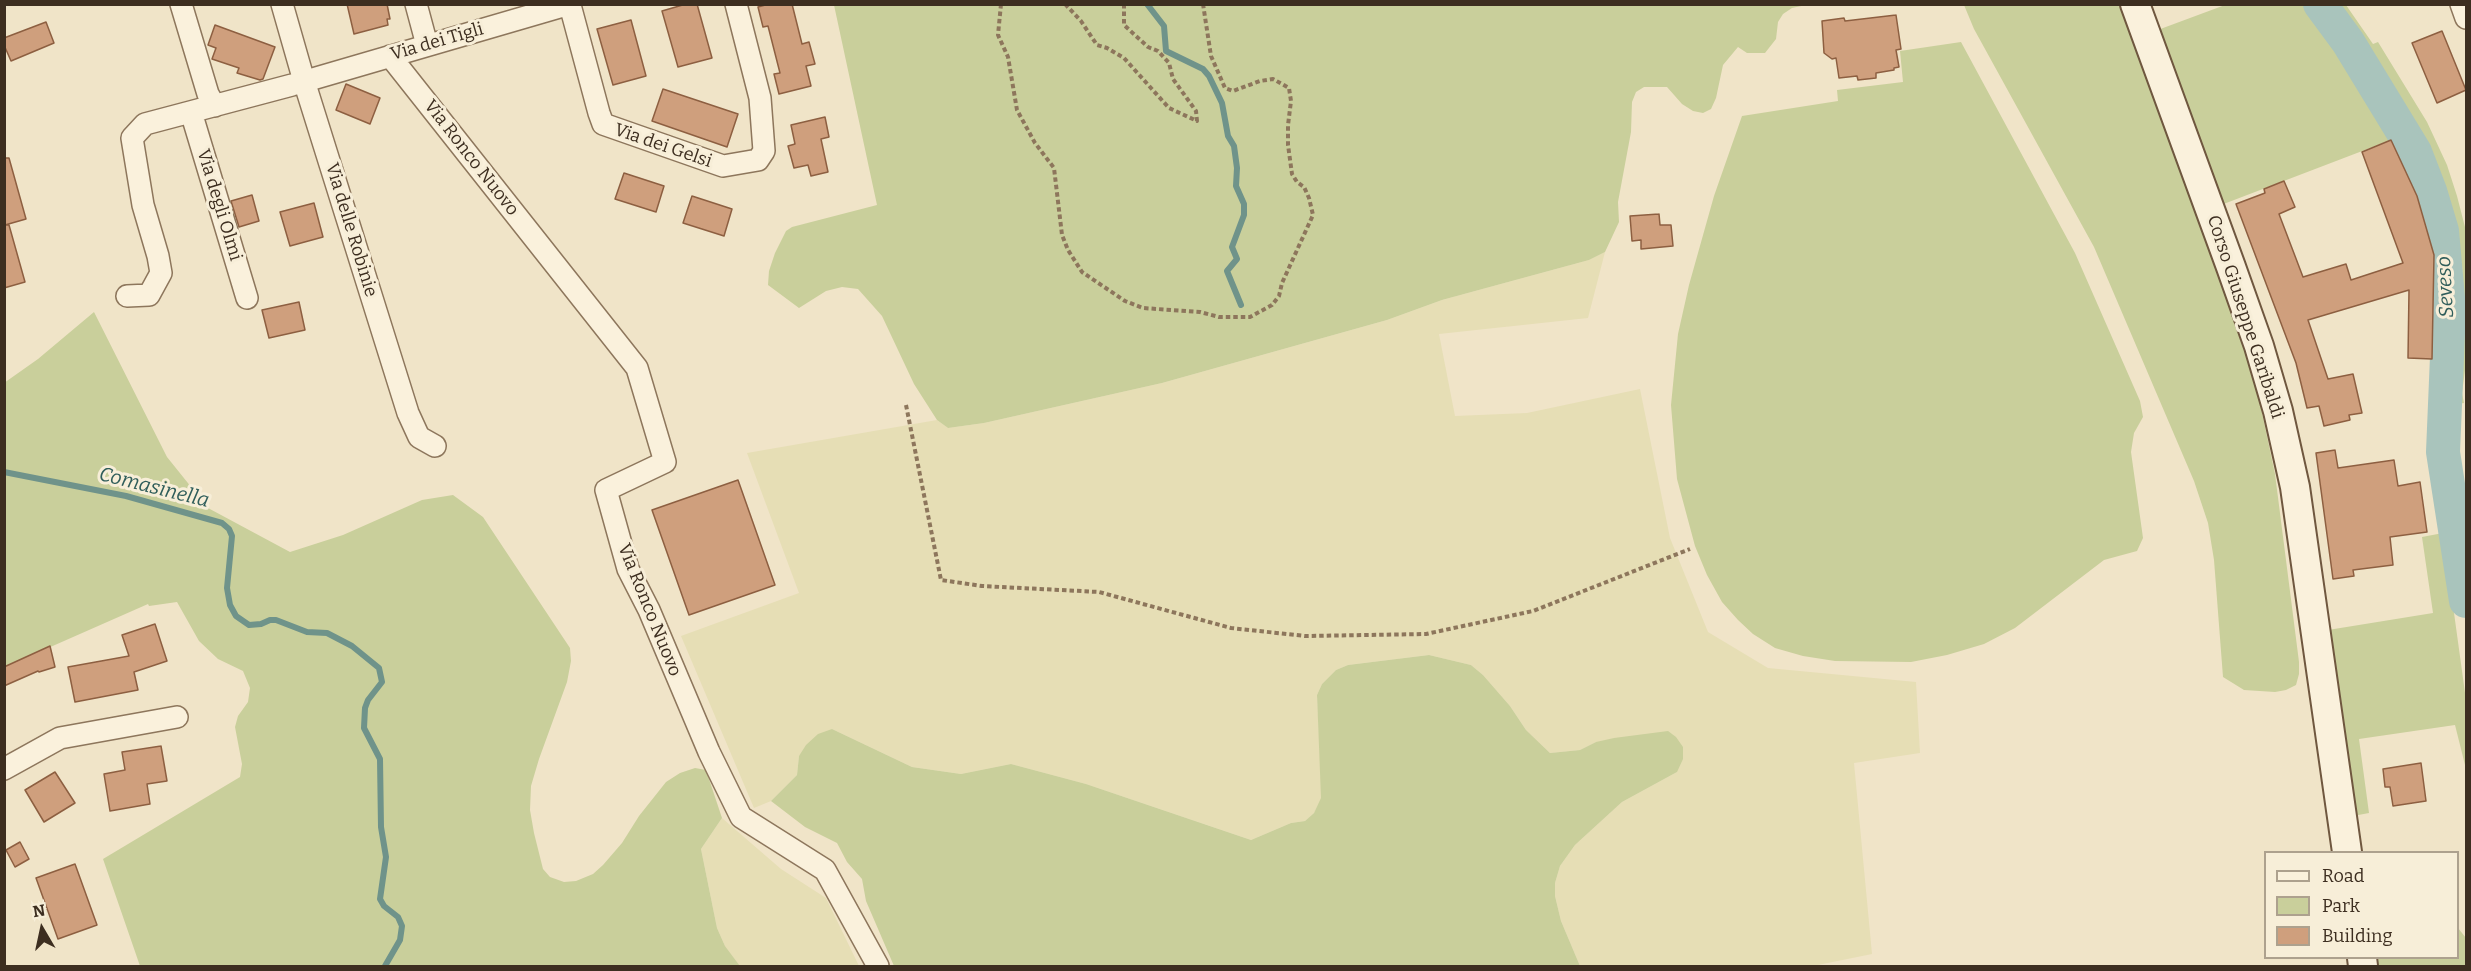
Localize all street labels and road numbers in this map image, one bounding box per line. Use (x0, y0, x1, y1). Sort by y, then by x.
street label: Via dei Tigli (388, 18, 486, 66)
street label: Via Ronco Nuovo (419, 96, 523, 220)
street label: Via dei Gelsi (611, 119, 715, 173)
street label: Via degli Olmi (192, 147, 246, 263)
street label: Via delle Robinie (320, 160, 382, 300)
street label: Corso Giuseppe Garibaldi (2202, 213, 2288, 421)
street label: Via Ronco Nuovo (613, 540, 685, 680)

